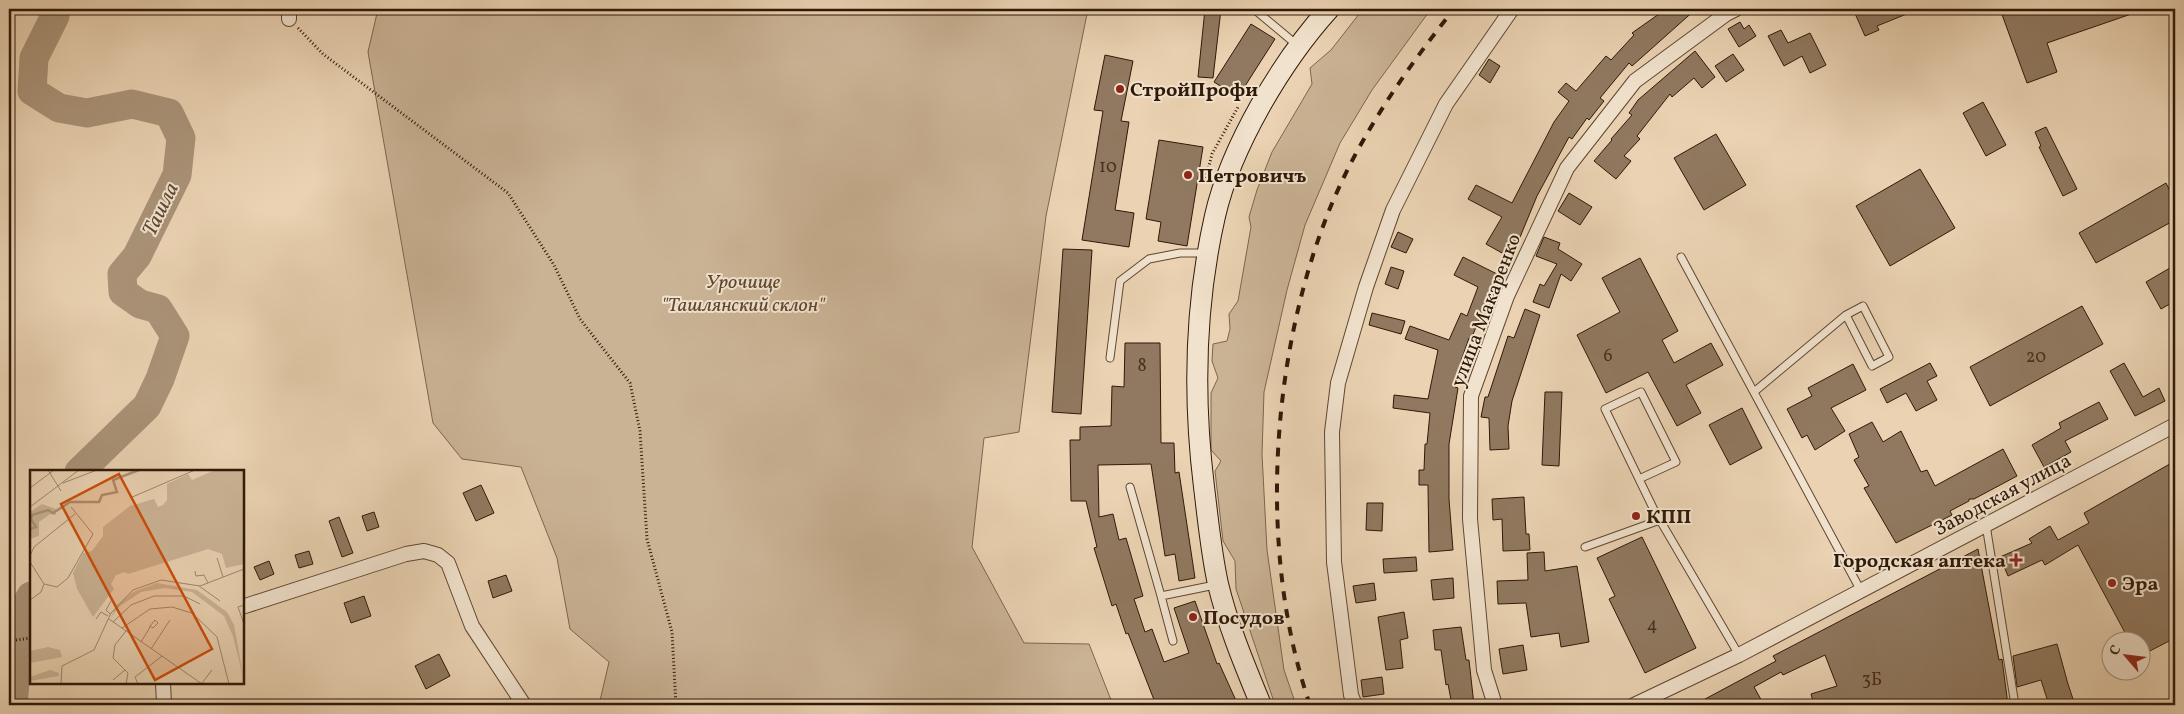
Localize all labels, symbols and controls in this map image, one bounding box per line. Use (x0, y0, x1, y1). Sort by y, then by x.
place label: СтройПрофи (1130, 77, 1258, 105)
marker: СтройПрофи (1114, 83, 1126, 95)
house number: 10 (1099, 155, 1117, 180)
place label: Петровичъ (1198, 163, 1306, 191)
marker: Петровичъ (1182, 169, 1194, 181)
water label: Ташла (136, 178, 187, 241)
street label: улица Макаренко (1445, 230, 1529, 392)
park label: Урочище "Ташлянский склон" (661, 269, 826, 320)
house number: 6 (1603, 344, 1613, 369)
house number: 20 (2026, 345, 2046, 370)
house number: 8 (1137, 354, 1147, 379)
street label: Заводская улица (1929, 448, 2077, 544)
inset map (30, 470, 244, 684)
place label: КПП (1646, 504, 1691, 532)
marker: КПП (1630, 510, 1642, 522)
place label: Городская аптека (1833, 548, 2006, 576)
marker: Городская аптека (2010, 554, 2022, 566)
place label: Эра (2122, 571, 2158, 599)
marker: Эра (2106, 577, 2118, 589)
place label: Посудов (1203, 605, 1285, 633)
marker: Посудов (1187, 611, 1199, 623)
house number: 4 (1647, 613, 1657, 638)
north arrow (2102, 632, 2152, 682)
text: С (2105, 642, 2126, 659)
house number: 3Б (1862, 668, 1882, 693)

